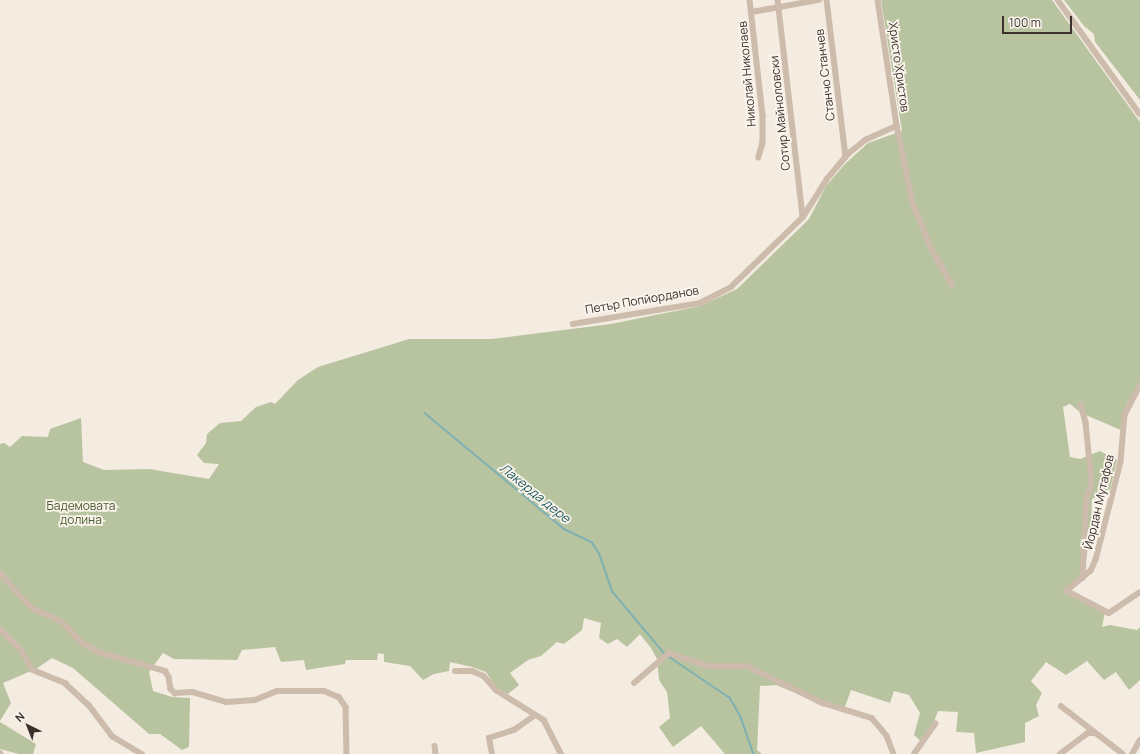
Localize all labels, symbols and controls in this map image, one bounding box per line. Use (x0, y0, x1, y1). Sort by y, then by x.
scale bar (1004, 8, 1074, 34)
text: 100 m (1009, 14, 1041, 31)
street label: Николай Николаев (735, 21, 759, 127)
street label: Христо Христов (886, 21, 912, 113)
street label: Станчо Станчев (812, 28, 838, 122)
street label: Сотир Майноловски (767, 55, 793, 171)
street label: Петър Попйорданов (584, 283, 700, 317)
street label: Йордан Мутафов (1081, 453, 1117, 551)
water label: Лакерда дере (497, 460, 573, 526)
park label: Бадемовата долина (47, 499, 115, 527)
north arrow (8, 706, 48, 746)
text: N (11, 709, 27, 725)

